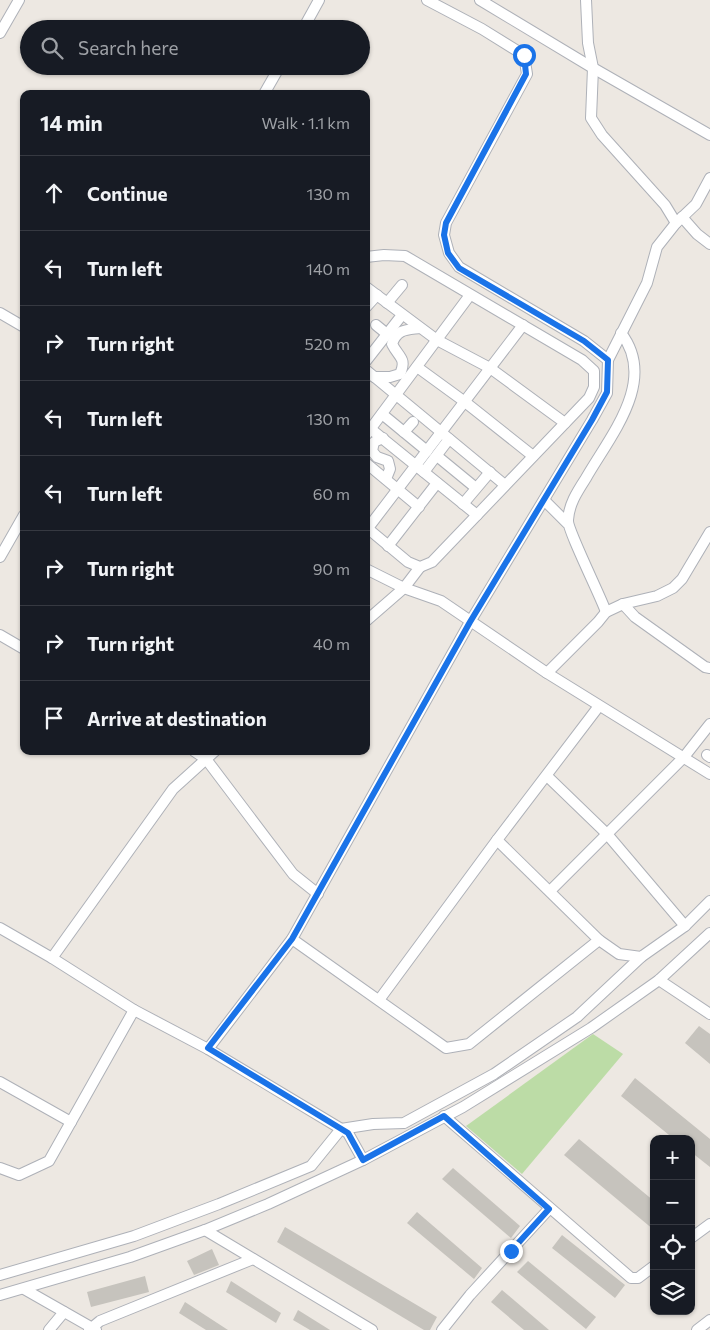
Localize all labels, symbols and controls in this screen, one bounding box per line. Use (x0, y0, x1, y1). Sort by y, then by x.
search box (20, 20, 370, 75)
icon: search (38, 34, 66, 62)
text: Search here (78, 36, 178, 59)
route start (513, 44, 536, 67)
text: 14 min (40, 110, 103, 135)
text: Walk · 1.1 km (262, 113, 350, 132)
icon: ahead (40, 179, 68, 207)
text: Continue (87, 182, 167, 205)
text: 130 m (307, 184, 350, 203)
icon: left (40, 254, 68, 282)
text: Turn left (87, 257, 162, 280)
text: 140 m (306, 259, 350, 278)
icon: right (40, 329, 68, 357)
text: Turn right (87, 332, 174, 355)
text: 520 m (305, 334, 350, 353)
icon: left (40, 404, 68, 432)
text: Turn left (87, 407, 162, 430)
text: 130 m (307, 409, 350, 428)
icon: left (40, 479, 68, 507)
text: Turn left (87, 482, 162, 505)
text: 60 m (313, 484, 350, 503)
icon: right (40, 554, 68, 582)
text: Turn right (87, 557, 174, 580)
text: 90 m (313, 559, 350, 578)
icon: right (40, 629, 68, 657)
text: Turn right (87, 632, 174, 655)
text: 40 m (313, 634, 350, 653)
icon: arrive (40, 704, 68, 732)
text: Arrive at destination (87, 707, 267, 730)
map controls (650, 1135, 695, 1315)
button: + (650, 1135, 695, 1180)
button: − (650, 1180, 695, 1225)
button: locate (650, 1225, 695, 1270)
route end (500, 1240, 523, 1263)
button: layers (650, 1270, 695, 1315)

